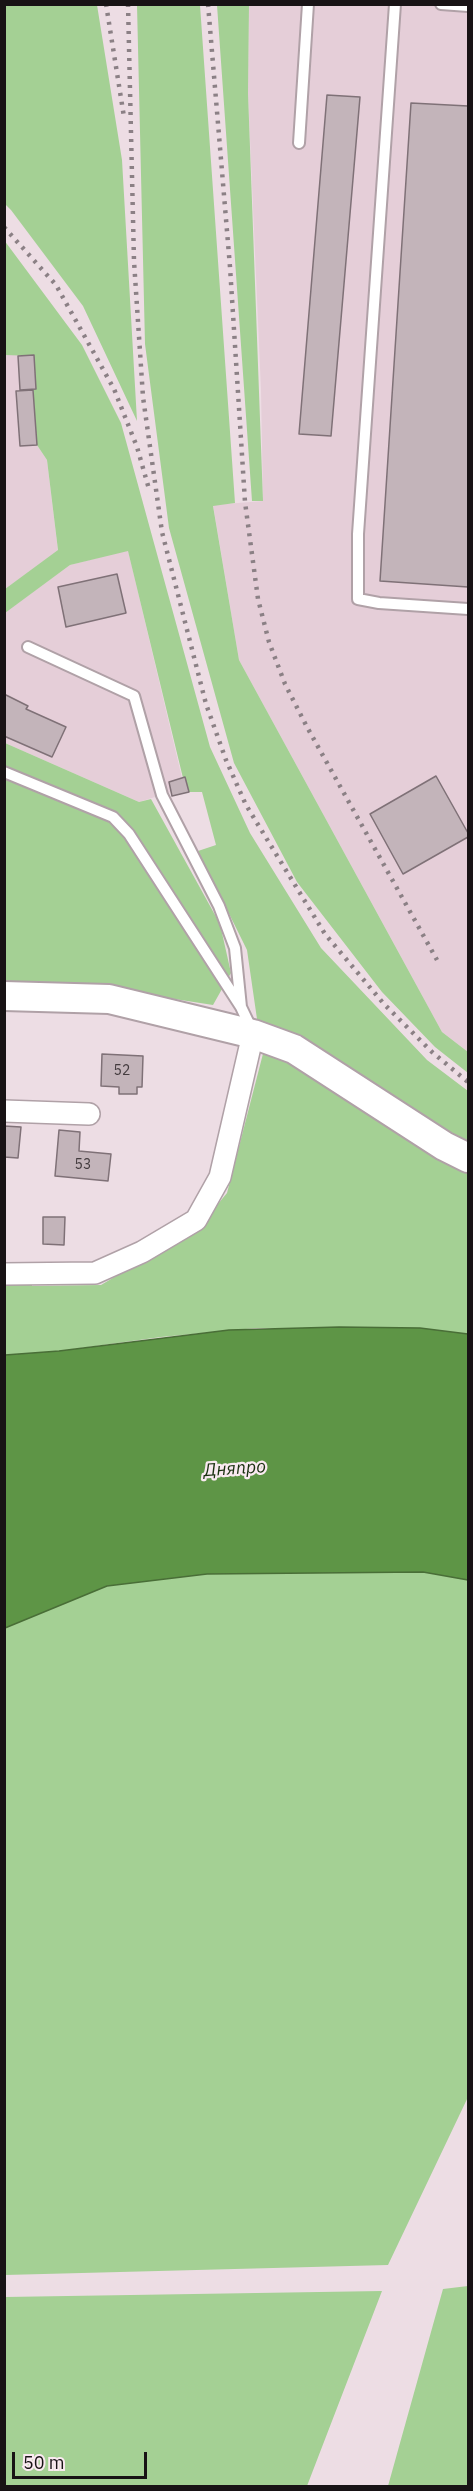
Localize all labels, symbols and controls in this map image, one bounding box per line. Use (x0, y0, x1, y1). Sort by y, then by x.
house number: 52 (114, 1063, 130, 1079)
house number: 53 (75, 1157, 91, 1173)
water label: Дняпро (203, 1456, 267, 1482)
scale bar (15, 2440, 150, 2478)
text: 50 m (23, 2451, 65, 2474)

